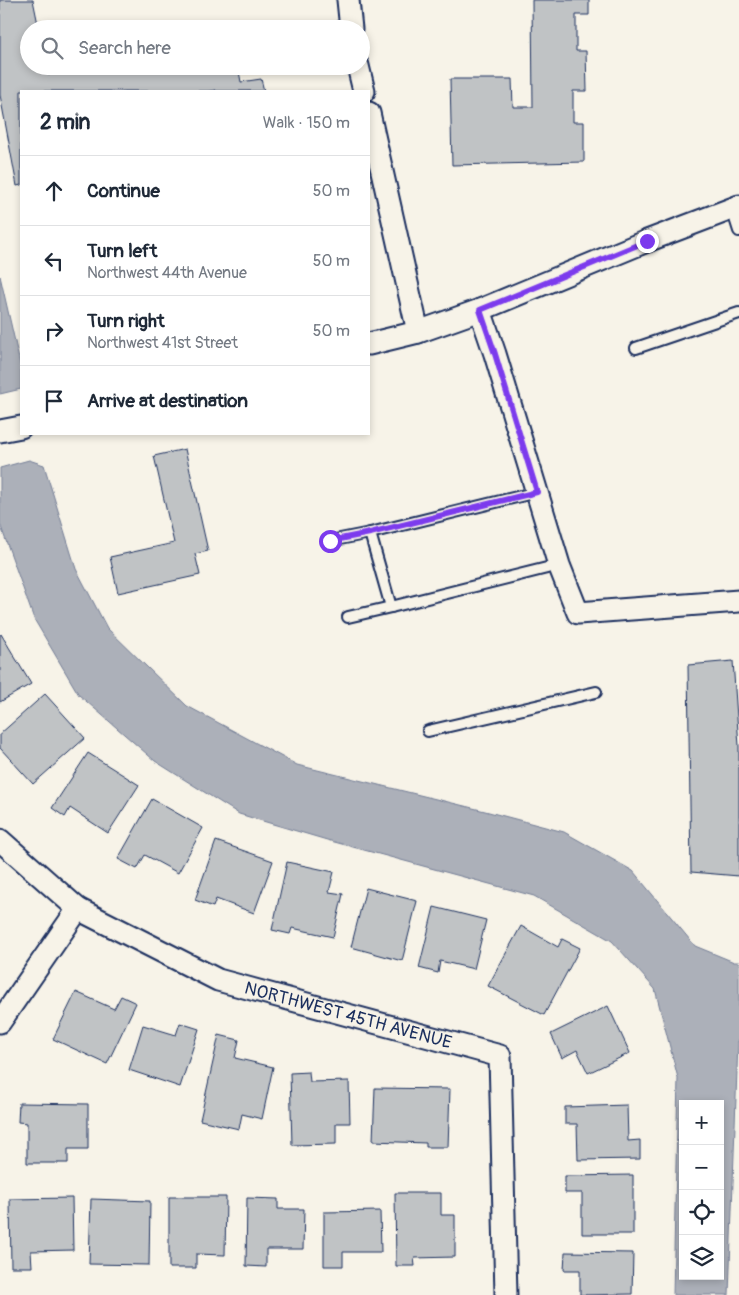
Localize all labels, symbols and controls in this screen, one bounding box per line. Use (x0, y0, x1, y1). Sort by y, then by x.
search box (20, 20, 370, 75)
icon: search (38, 34, 66, 62)
text: Search here (78, 36, 171, 60)
text: 2 min (40, 109, 90, 136)
text: Walk · 150 m (263, 113, 350, 133)
icon: ahead (40, 177, 68, 205)
text: Continue (87, 179, 160, 203)
text: 50 m (313, 181, 350, 201)
route end (636, 230, 659, 253)
text: Turn left (87, 239, 157, 263)
icon: left (40, 247, 68, 275)
text: 50 m (313, 251, 350, 271)
text: Northwest 44th Avenue (87, 263, 247, 283)
text: Turn right (87, 309, 165, 333)
icon: right (40, 317, 68, 345)
text: 50 m (313, 321, 350, 341)
text: Northwest 41st Street (87, 333, 238, 353)
icon: arrive (40, 387, 68, 415)
text: Arrive at destination (87, 389, 248, 413)
route start (319, 530, 342, 553)
street label: NORTHWEST 45TH AVENUE (242, 977, 454, 1054)
map controls (679, 1100, 724, 1280)
button: + (679, 1100, 724, 1145)
button: − (679, 1145, 724, 1190)
button: locate (679, 1190, 724, 1235)
button: layers (679, 1235, 724, 1280)

